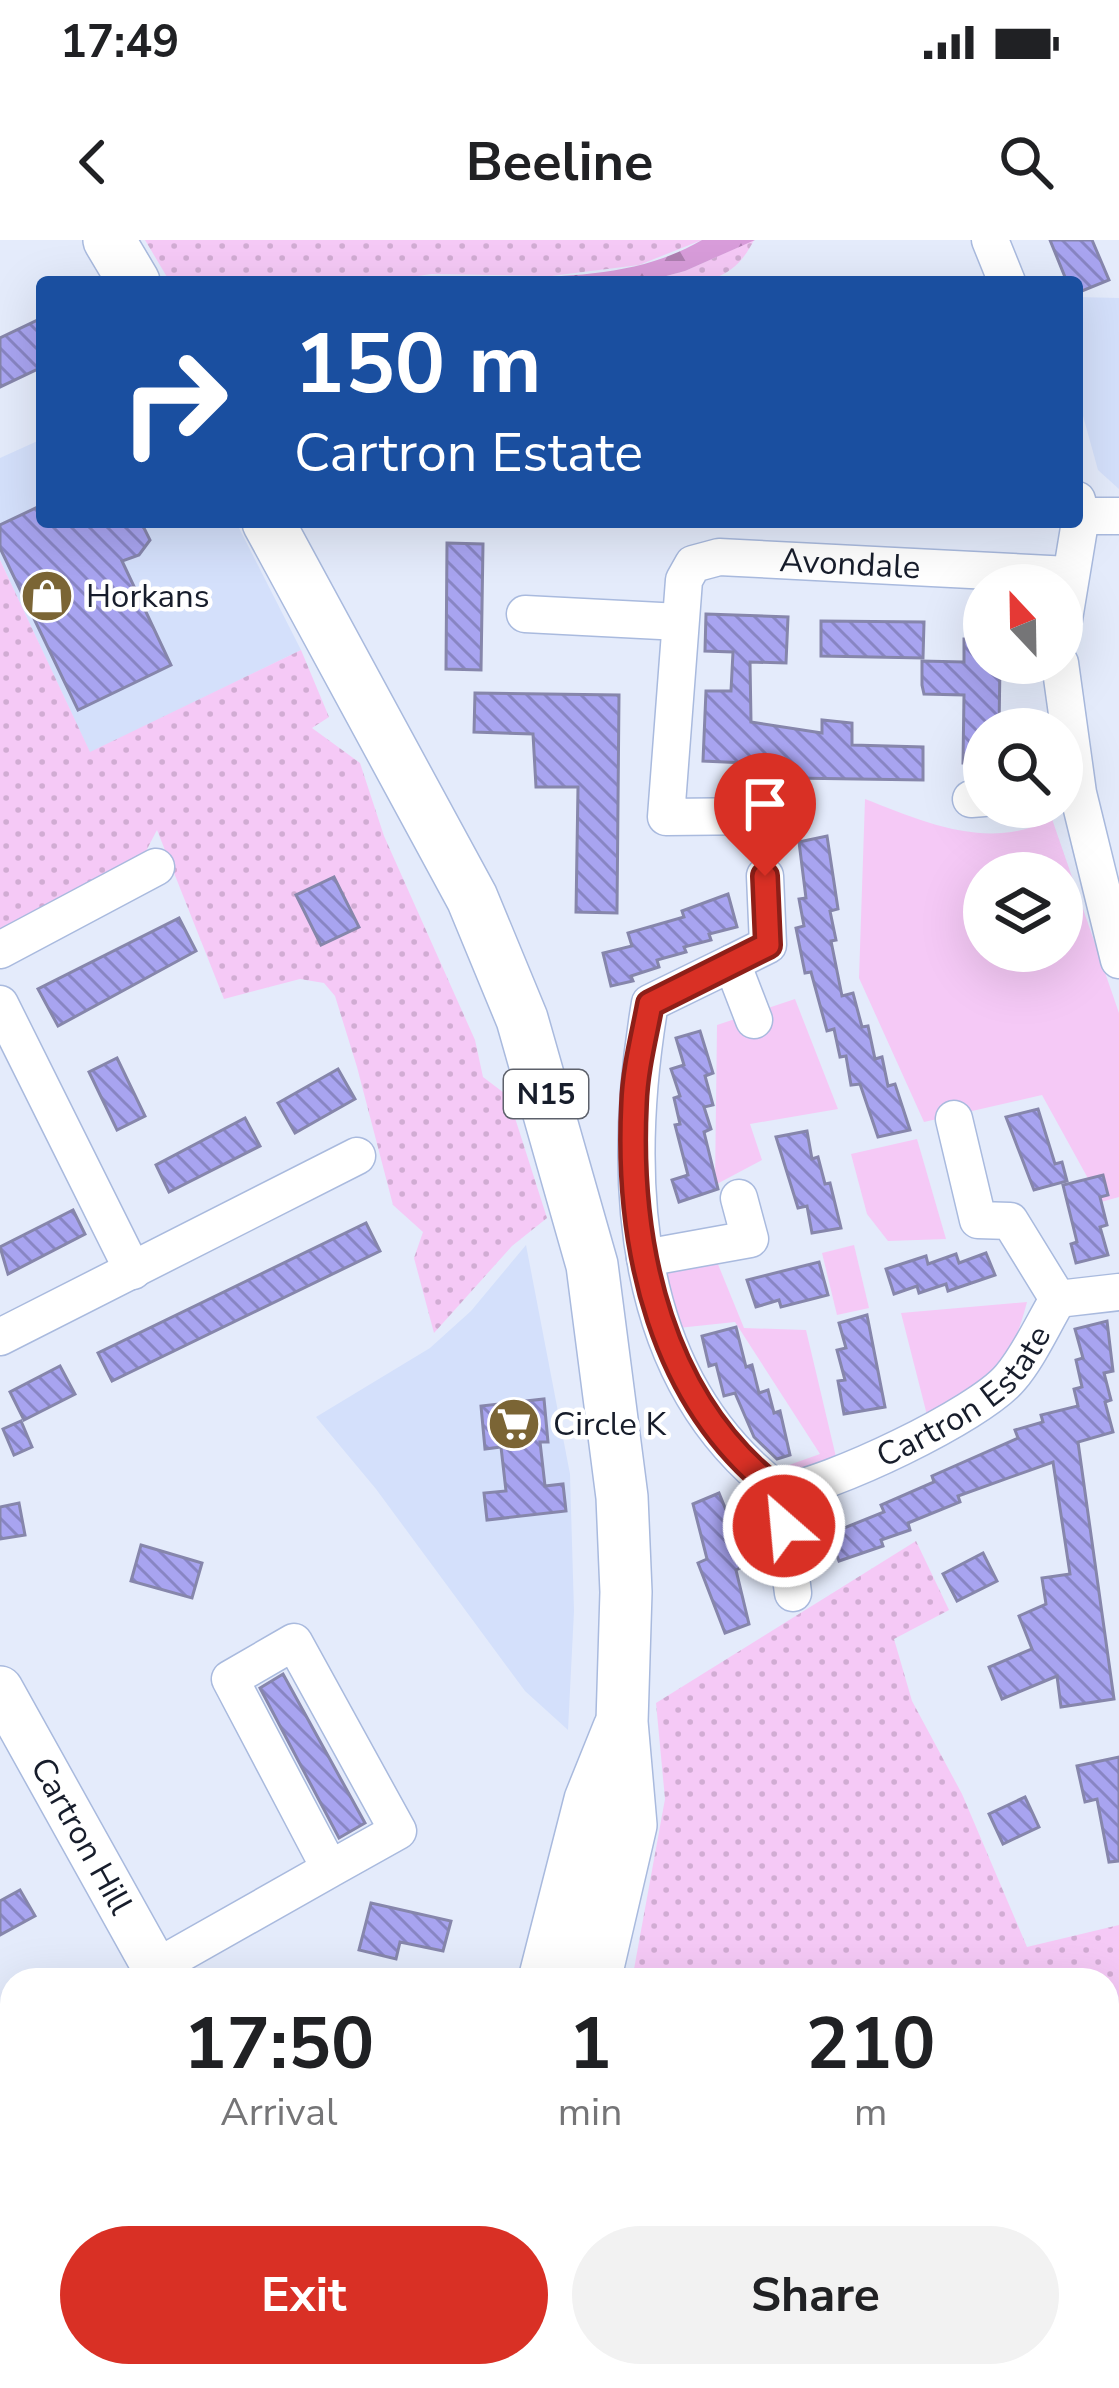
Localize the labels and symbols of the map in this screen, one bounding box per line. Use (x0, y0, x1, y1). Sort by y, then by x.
street label: Avondale (778, 538, 921, 590)
north arrow (963, 564, 1083, 684)
shop icon: Horkans (19, 568, 75, 624)
place label: Horkans (86, 574, 210, 619)
pin (714, 753, 816, 876)
road number: N15 (504, 1070, 588, 1118)
street label: Cartron Estate (869, 1317, 1061, 1478)
supermarket icon: Circle K (486, 1396, 542, 1452)
place label: Circle K (553, 1402, 667, 1447)
position arrow (721, 1463, 847, 1589)
street label: Cartron Hill (20, 1749, 144, 1922)

